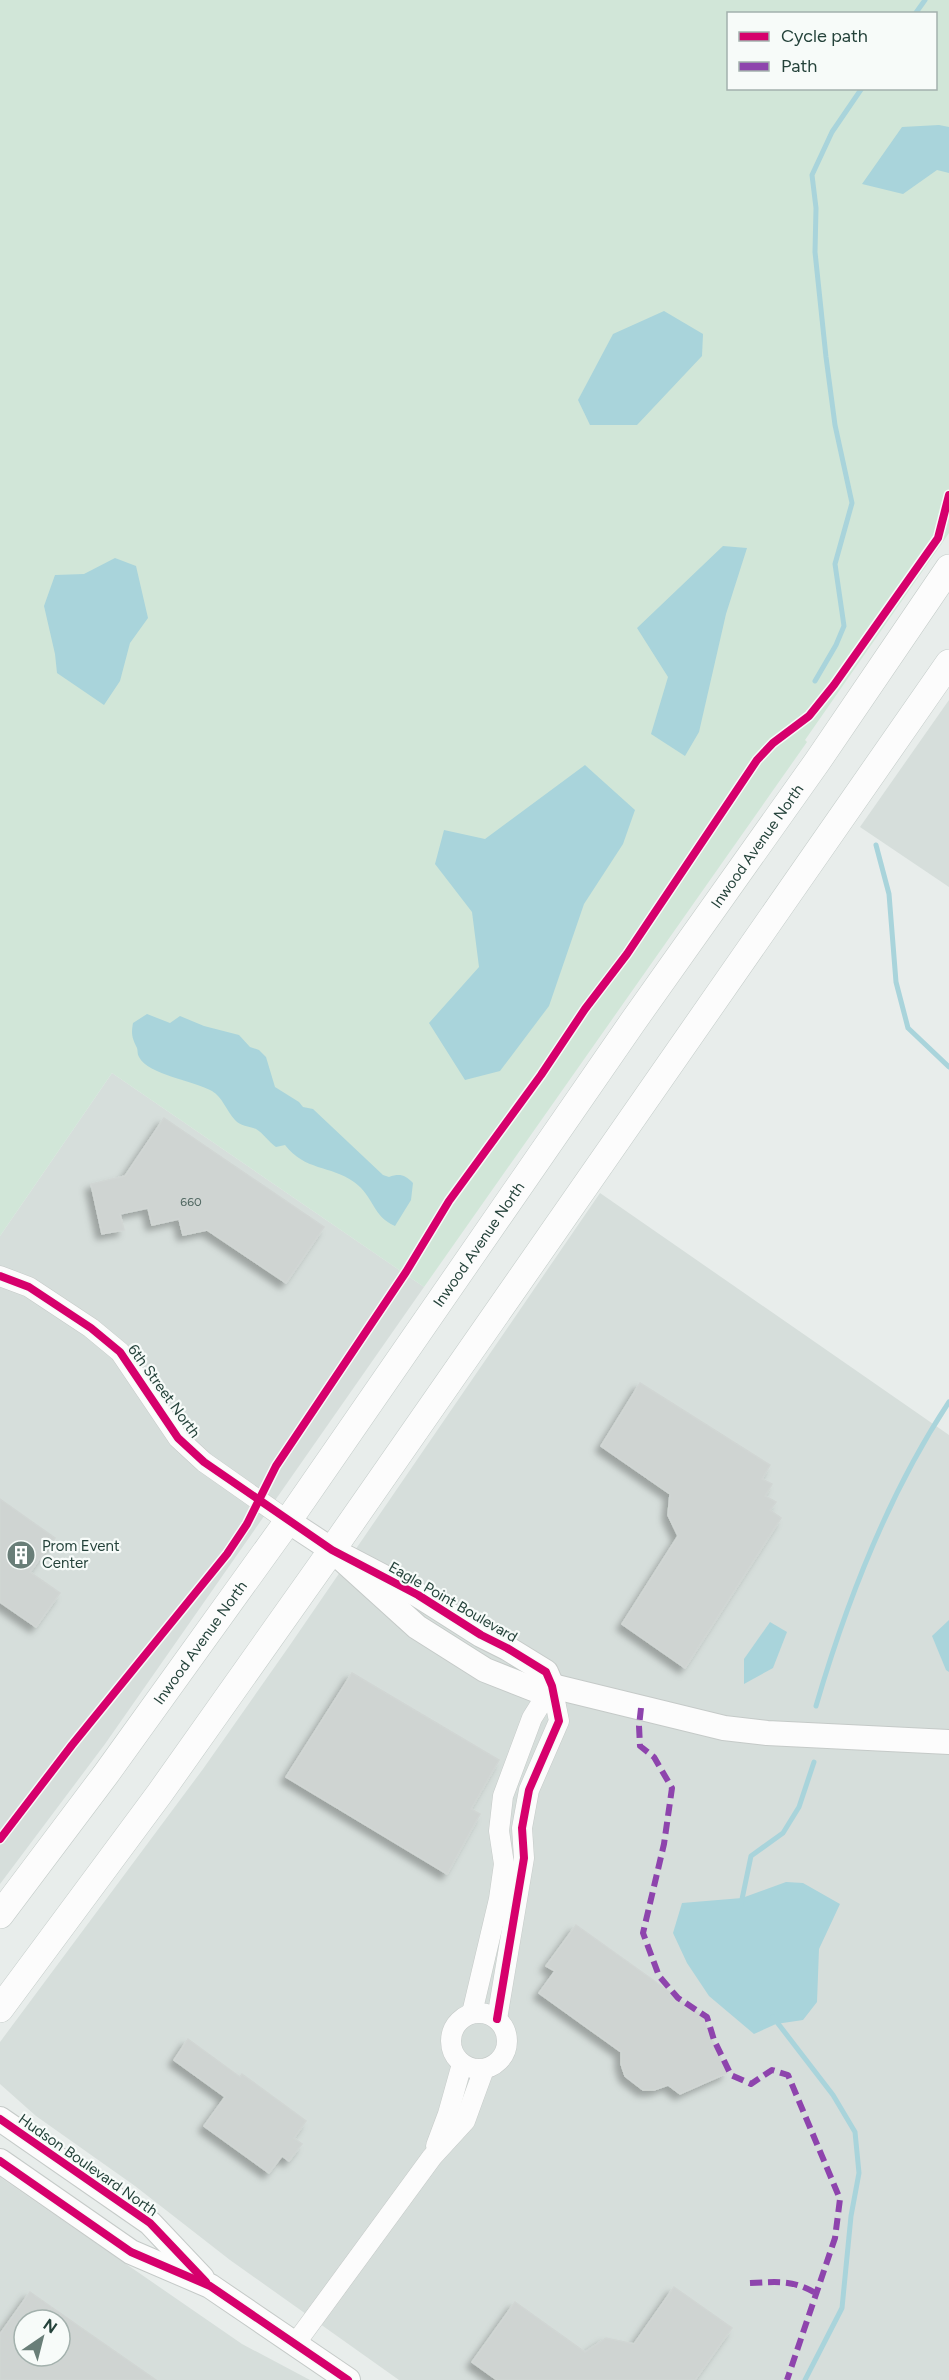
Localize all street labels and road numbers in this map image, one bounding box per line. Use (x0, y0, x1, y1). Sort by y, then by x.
street label: Inwood Avenue North (707, 781, 807, 912)
street label: Inwood Avenue North (430, 1179, 528, 1311)
street label: 6th Street North (124, 1341, 204, 1441)
street label: Eagle Point Boulevard (385, 1558, 521, 1646)
street label: Inwood Avenue North (150, 1578, 251, 1708)
street label: Hudson Boulevard North (15, 2110, 161, 2220)

